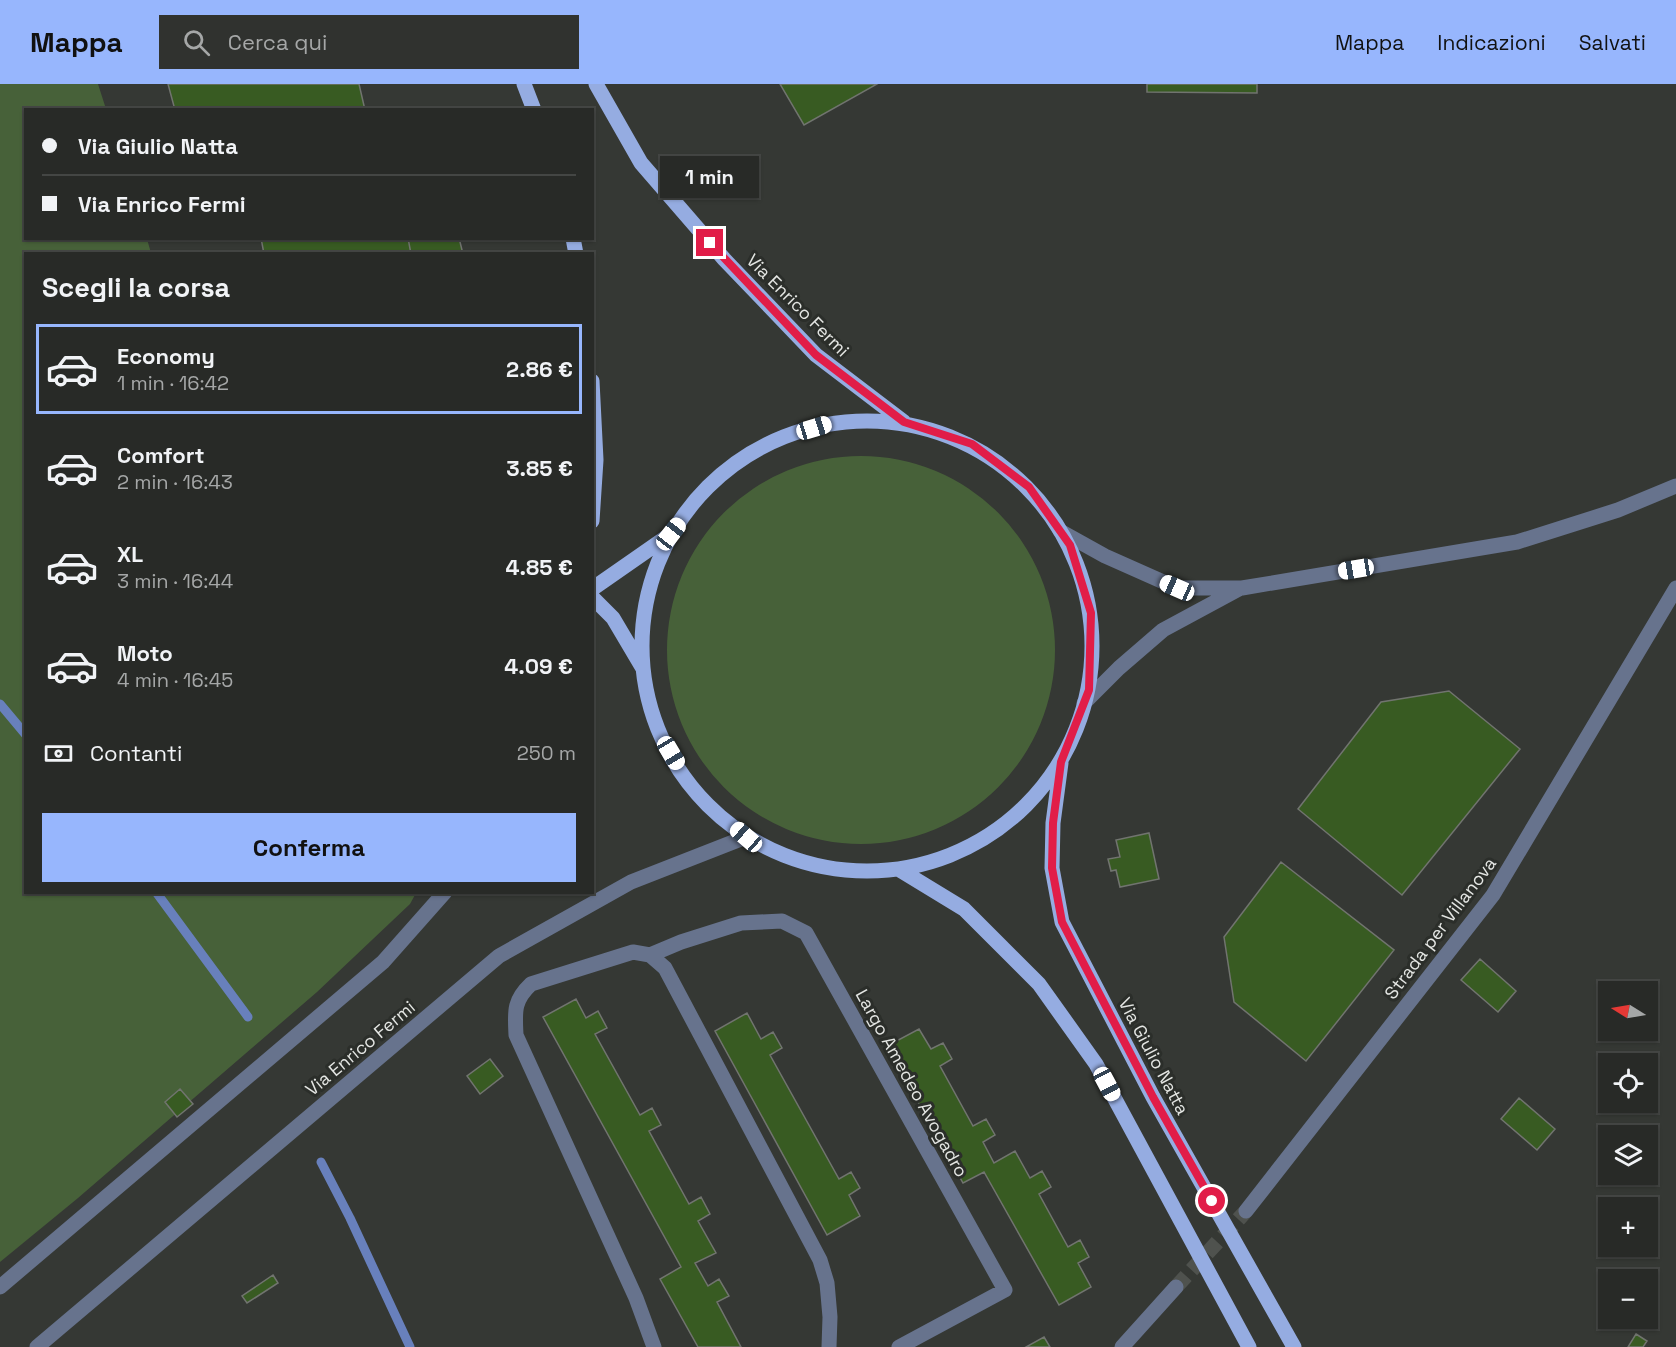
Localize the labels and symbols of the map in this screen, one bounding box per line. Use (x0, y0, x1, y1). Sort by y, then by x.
callout: 1 min (660, 156, 760, 198)
route end (696, 229, 723, 256)
street label: Via Enrico Fermi (742, 249, 854, 361)
car (794, 414, 834, 442)
car (653, 514, 689, 554)
car (1337, 557, 1375, 581)
car (1157, 572, 1197, 604)
car (654, 733, 688, 773)
car (727, 818, 765, 856)
street label: Strada per Villanova (1379, 852, 1501, 1004)
north arrow (1598, 981, 1658, 1041)
street label: Largo Amedeo Avogadro (851, 985, 973, 1181)
street label: Via Giulio Natta (1114, 994, 1194, 1118)
street label: Via Enrico Fermi (300, 995, 420, 1101)
car (1091, 1064, 1123, 1104)
route start (1198, 1187, 1225, 1214)

